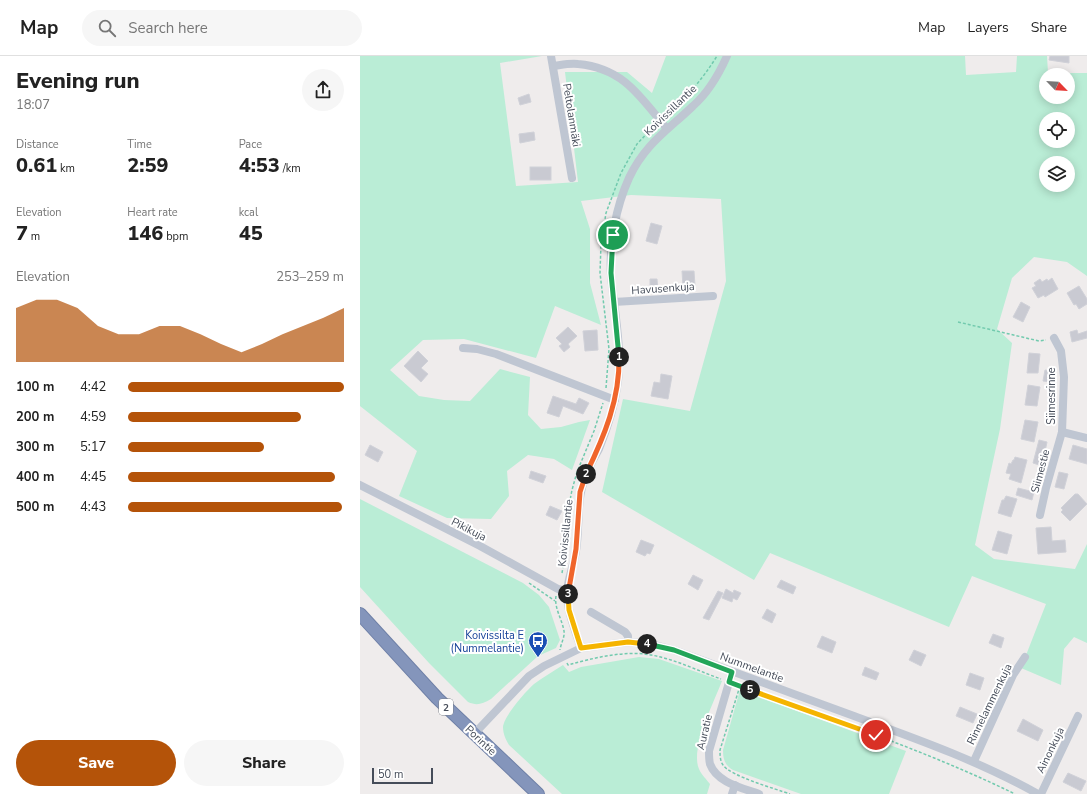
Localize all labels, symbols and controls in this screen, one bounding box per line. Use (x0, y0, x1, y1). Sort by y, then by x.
search box (82, 10, 362, 46)
text: Map (20, 15, 58, 41)
icon: search (96, 17, 118, 39)
text: Search here (128, 18, 208, 38)
text: Map (918, 18, 945, 37)
text: Layers (967, 18, 1009, 37)
text: Share (1031, 18, 1067, 37)
text: Evening run (16, 66, 140, 96)
north arrow (1039, 68, 1075, 104)
map controls (1039, 68, 1075, 192)
button: share (302, 69, 344, 111)
street label: Koivissillantie (641, 81, 700, 139)
street label: Peltolanmäki (559, 82, 584, 148)
text: 18:07 (16, 96, 50, 114)
button: locate (1039, 112, 1075, 148)
text: Distance (16, 137, 59, 152)
text: Time (127, 137, 152, 152)
text: Pace (239, 137, 262, 152)
text: 0.61 (16, 152, 57, 179)
text: 2:59 (127, 152, 169, 179)
text: 4:53 (239, 152, 280, 179)
button: layers (1039, 156, 1075, 192)
text: km (57, 161, 75, 176)
text: /km (280, 161, 301, 176)
text: Elevation (16, 205, 62, 220)
text: Heart rate (127, 205, 178, 220)
text: kcal (239, 205, 258, 220)
pin (596, 218, 630, 252)
text: 7 (16, 220, 28, 247)
text: 146 (127, 220, 163, 247)
text: 45 (239, 220, 263, 247)
icon: arrive (602, 224, 624, 246)
text: m (28, 229, 40, 244)
text: bpm (163, 229, 188, 244)
text: Elevation (16, 268, 70, 286)
text: 253–259 m (276, 268, 344, 286)
street label: Havusenkuja (631, 279, 695, 298)
pin: 1 (609, 347, 629, 367)
text: 1 (616, 349, 622, 364)
street label: Siimesrinne (1044, 367, 1059, 425)
text: 100 m (16, 378, 54, 396)
text: 4:42 (80, 378, 106, 396)
text: 200 m (16, 408, 54, 426)
text: 4:59 (80, 408, 106, 426)
text: 300 m (16, 438, 54, 456)
text: 5:17 (80, 438, 106, 456)
street label: Siimestie (1027, 447, 1054, 495)
pin: 2 (576, 464, 596, 484)
text: 2 (583, 466, 589, 481)
text: 400 m (16, 468, 54, 486)
text: 4:45 (80, 468, 106, 486)
text: 500 m (16, 498, 54, 516)
text: 4:43 (80, 498, 106, 516)
street label: Koivissillantie (555, 499, 577, 567)
street label: Pikikuja (449, 514, 489, 545)
pin: 3 (558, 584, 578, 604)
text: 3 (565, 586, 571, 601)
place label: Koivissilta E (Nummelantie) (451, 628, 524, 656)
bus stop icon: Koivissilta E (Nummelantie) (527, 630, 549, 658)
pin: 4 (637, 634, 657, 654)
text: 4 (644, 636, 650, 651)
street label: Nummelantie (718, 649, 786, 686)
street label: Rinnelammenkuja (963, 661, 1016, 747)
pin: 5 (740, 680, 760, 700)
text: 5 (747, 682, 753, 697)
road number: 2 (439, 699, 453, 715)
street label: Auratie (693, 713, 716, 751)
pin (859, 718, 893, 752)
street label: Porintie (462, 722, 500, 759)
icon: check (865, 724, 887, 746)
street label: Ainonkuja (1033, 725, 1068, 776)
button: Save (16, 740, 176, 786)
button: Share (184, 740, 344, 786)
scale bar (372, 766, 433, 785)
text: 50 m (378, 767, 403, 782)

